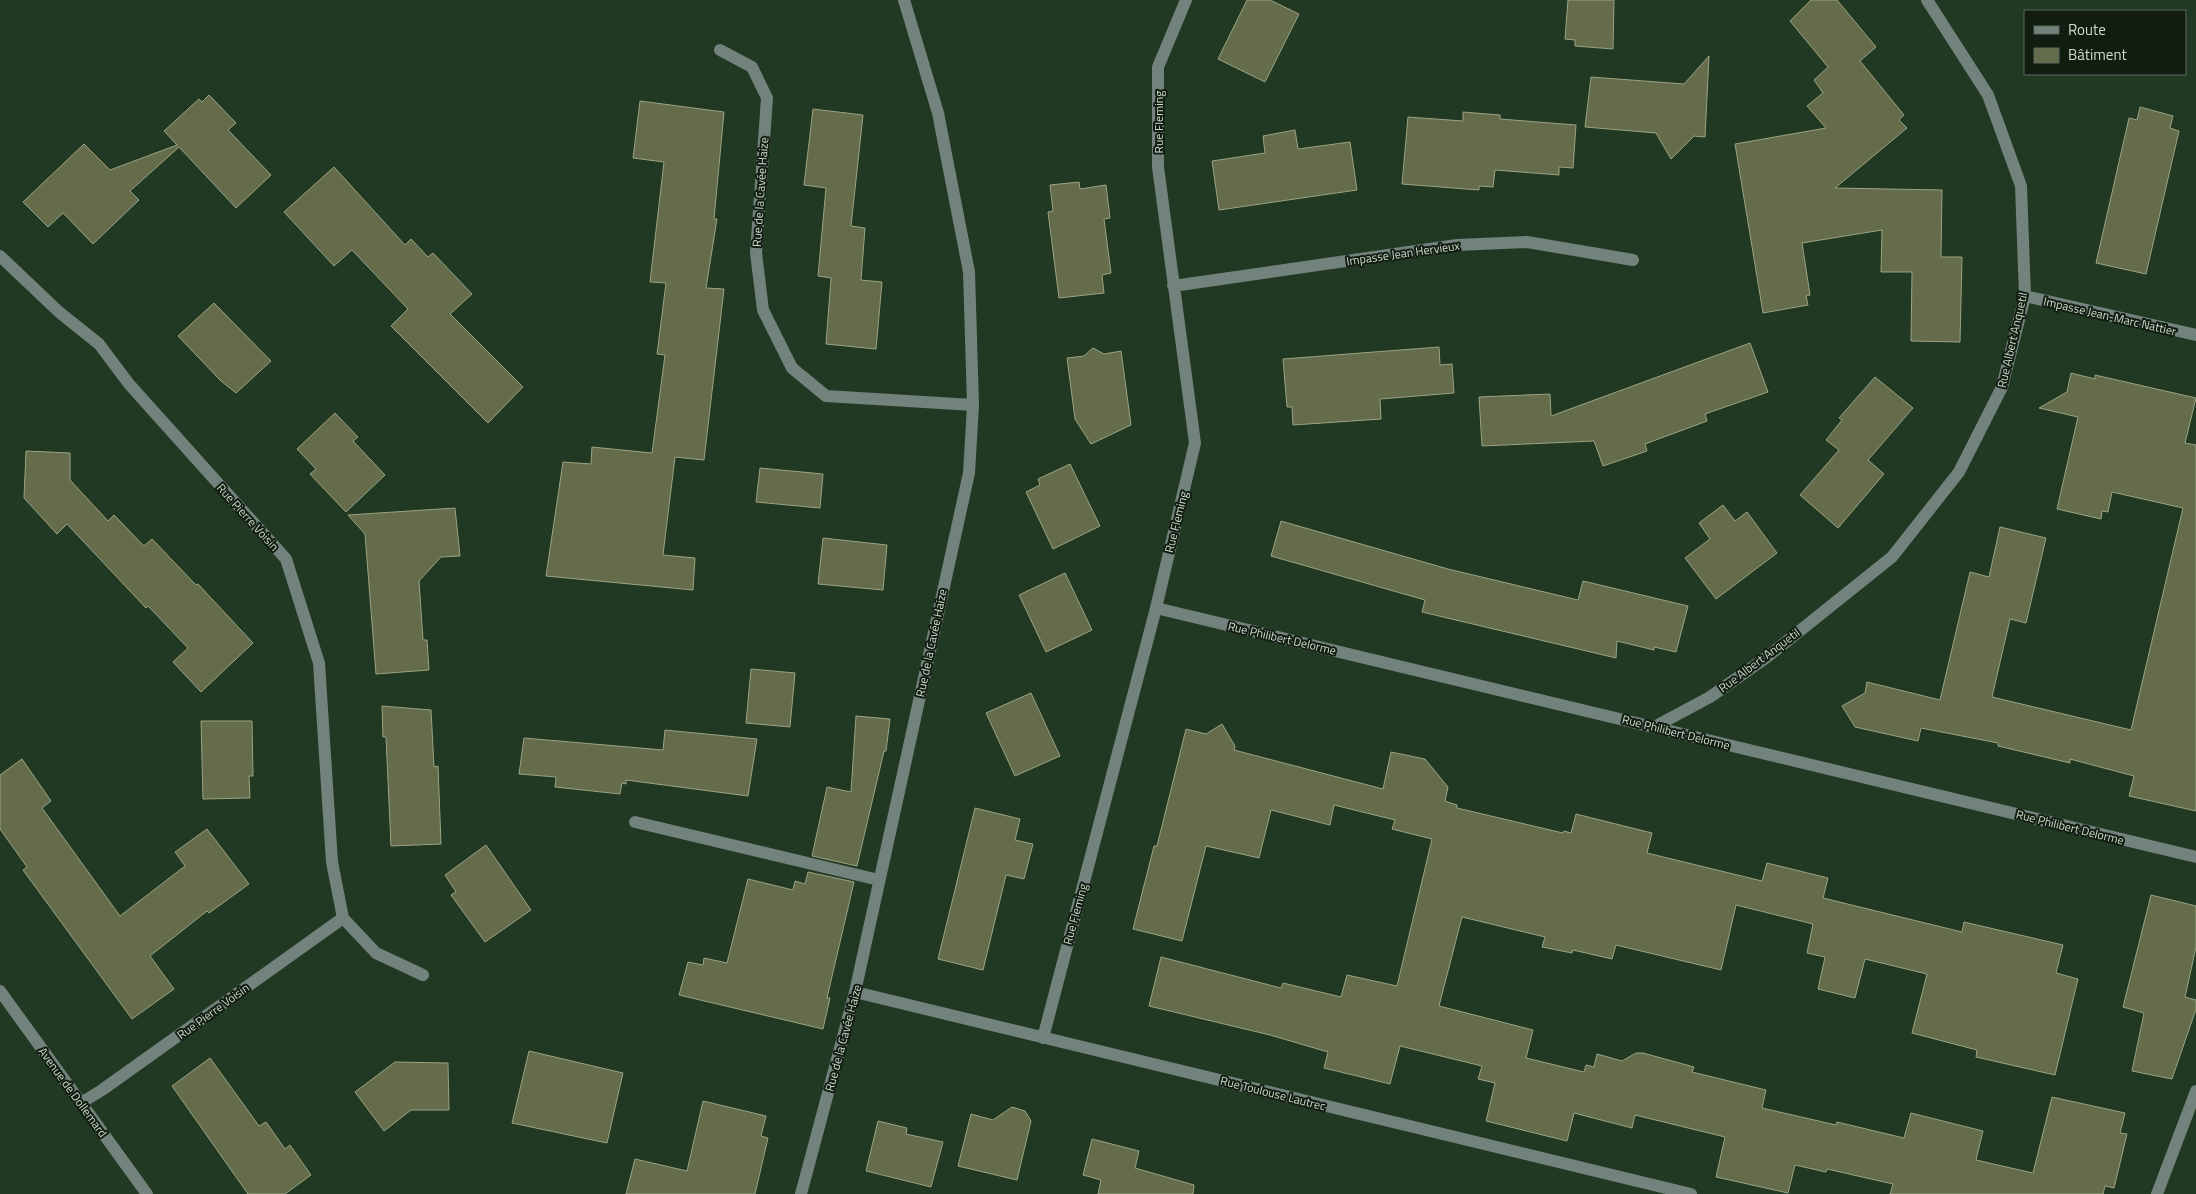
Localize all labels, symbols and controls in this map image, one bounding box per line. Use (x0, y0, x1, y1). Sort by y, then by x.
legend (2024, 10, 2186, 75)
text: Route (2068, 18, 2106, 41)
text: Bâtiment (2068, 43, 2127, 66)
street label: Rue Fleming (1149, 91, 1168, 153)
street label: Rue de la Cavée Haize (747, 136, 773, 248)
street label: Impasse Jean Hervieux (1345, 236, 1461, 270)
street label: Rue Albert Anquetil (1992, 290, 2032, 390)
street label: Impasse Jean-Marc Nattier (2042, 291, 2178, 341)
street label: Rue Pierre Voisin (212, 479, 284, 555)
street label: Rue Fleming (1159, 489, 1193, 555)
street label: Rue de la Cavée Haize (910, 587, 952, 699)
street label: Rue Philibert Delorme (1226, 616, 1338, 660)
street label: Rue Albert Anquetil (1714, 623, 1804, 697)
street label: Rue Philibert Delorme (1620, 709, 1732, 755)
street label: Rue Philibert Delorme (2014, 804, 2126, 850)
street label: Rue Fleming (1058, 881, 1092, 947)
street label: Rue Pierre Voisin (173, 978, 253, 1044)
street label: Rue de la Cavée Haize (820, 982, 866, 1094)
street label: Avenue de Dollemard (34, 1043, 112, 1141)
street label: Rue Toulouse Lautrec (1218, 1071, 1328, 1115)

